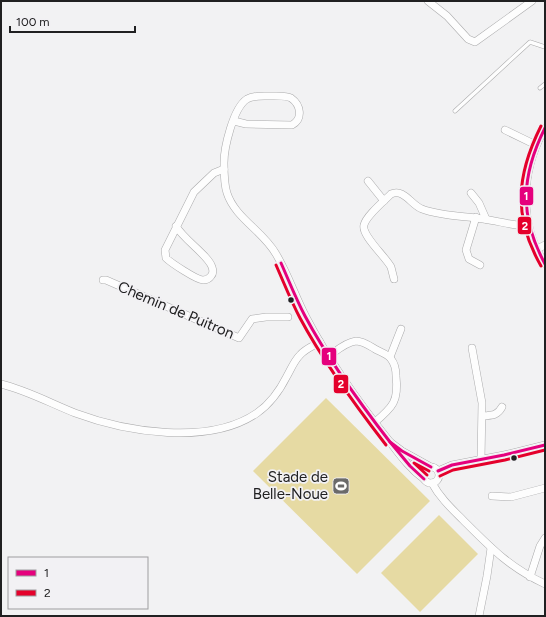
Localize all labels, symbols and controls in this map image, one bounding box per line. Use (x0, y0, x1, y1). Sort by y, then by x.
scale bar (10, 8, 135, 34)
text: 100 m (16, 15, 50, 29)
line badge: 1 (519, 186, 534, 206)
text: 1 (524, 190, 528, 203)
line badge: 2 (517, 216, 532, 235)
text: 2 (522, 220, 528, 233)
street label: Chemin de Puitron (115, 277, 237, 343)
unlabelled marker (286, 295, 296, 305)
line badge: 1 (321, 347, 337, 366)
text: 1 (327, 350, 331, 363)
line badge: 2 (333, 374, 349, 394)
text: 2 (338, 378, 344, 391)
unlabelled marker (509, 453, 519, 463)
place label: Stade de Belle-Noue (253, 468, 328, 503)
sports icon: Stade de Belle-Noue (331, 476, 351, 496)
legend (8, 557, 148, 609)
text: 1 (44, 566, 49, 580)
text: 2 (44, 586, 51, 600)

